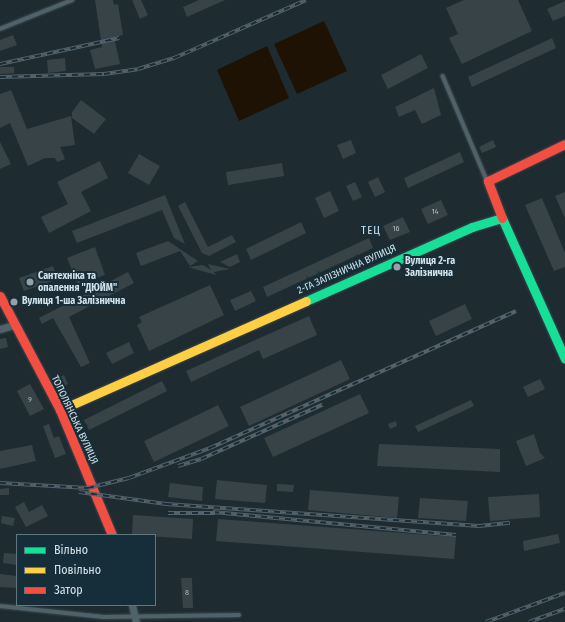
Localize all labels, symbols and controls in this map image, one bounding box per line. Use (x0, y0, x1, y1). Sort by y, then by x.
house number: 14 (432, 207, 438, 217)
district label: ТЕЦ (361, 224, 381, 238)
house number: 16 (392, 224, 400, 234)
street label: 2-ГА ЗАЛІЗНИЧНА ВУЛИЦЯ (296, 243, 398, 297)
place label: Вулиця 2-га Залізнична (405, 255, 455, 278)
marker: Вулиця 2-га Залізнична (392, 262, 402, 272)
place label: Сантехніка та опалення "ДЮЙМ" (38, 270, 117, 294)
marker: Сантехніка та опалення "ДЮЙМ" (25, 277, 35, 287)
place label: Вулиця 1-ша Залізнична (22, 296, 125, 308)
marker: Вулиця 1-ша Залізнична (9, 297, 19, 307)
street label: ТОПОЛЯНСЬКА ВУЛИЦЯ (48, 374, 100, 466)
house number: 9 (28, 395, 32, 405)
legend (16, 534, 156, 606)
text: Вільно (54, 543, 88, 557)
text: Повільно (54, 563, 101, 577)
text: Затор (54, 583, 83, 597)
house number: 8 (185, 588, 189, 598)

